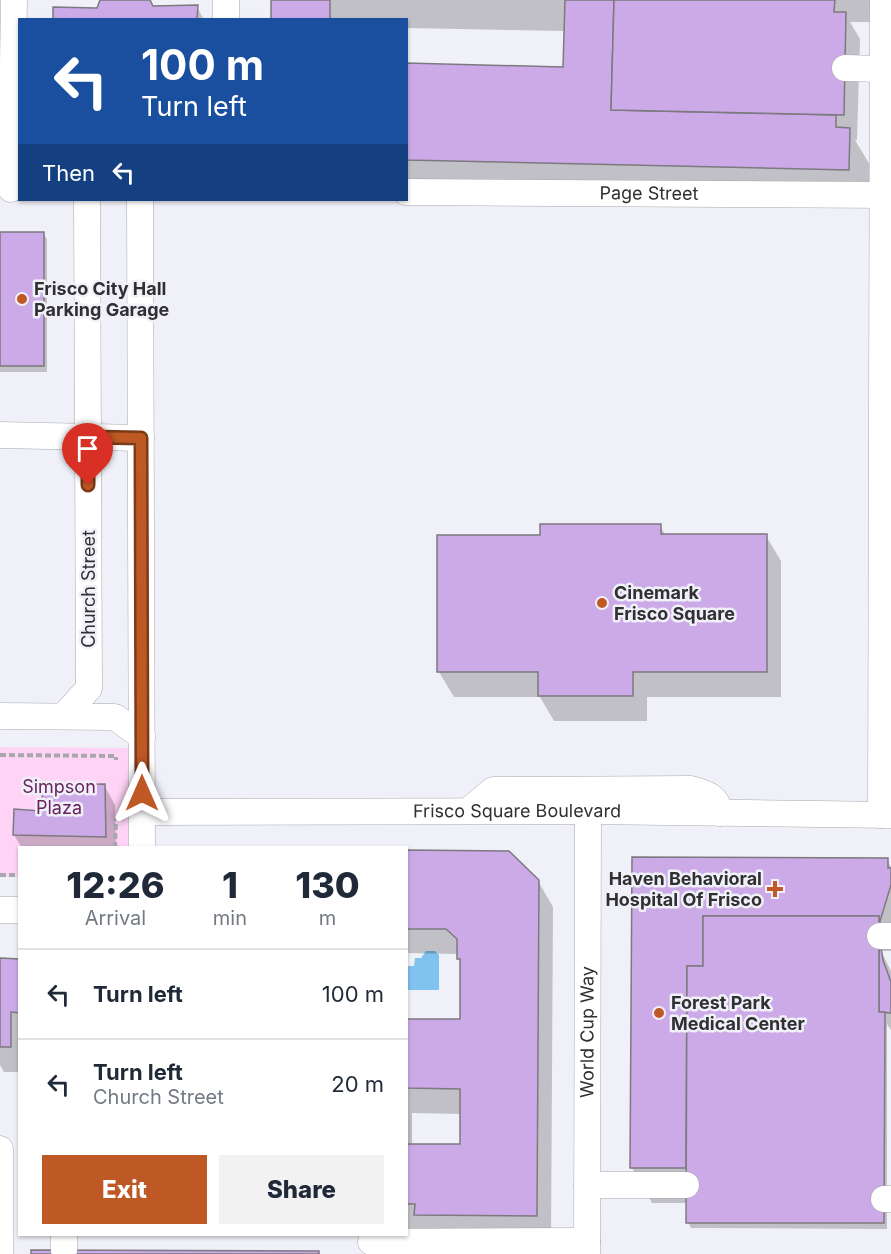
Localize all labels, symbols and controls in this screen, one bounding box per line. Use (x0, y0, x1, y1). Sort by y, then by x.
text: 100 m (141, 39, 264, 90)
icon: left (42, 42, 120, 120)
text: Turn left (141, 90, 247, 123)
icon: left (107, 156, 140, 189)
text: Then (42, 160, 95, 186)
street label: Page Street (599, 182, 699, 204)
place label: Frisco City Hall Parking Garage (34, 278, 170, 320)
marker: Frisco City Hall Parking Garage (15, 292, 29, 306)
pin (62, 423, 113, 485)
icon: arrive (71, 432, 104, 465)
street label: Church Street (78, 530, 99, 648)
place label: Cinemark Frisco Square (614, 582, 735, 624)
marker: Cinemark Frisco Square (595, 596, 609, 610)
position arrow (110, 761, 174, 825)
park label: Simpson Plaza (22, 776, 96, 818)
street label: Frisco Square Boulevard (413, 800, 621, 821)
text: 12:26 (66, 863, 165, 907)
text: 1 (222, 863, 238, 907)
text: 130 (295, 863, 360, 907)
place label: Haven Behavioral Hospital Of Frisco (605, 868, 762, 910)
marker: Haven Behavioral Hospital Of Frisco (766, 880, 784, 898)
text: Arrival (85, 906, 146, 930)
text: min (213, 906, 247, 930)
text: m (319, 906, 336, 930)
street label: World Cup Way (576, 966, 598, 1098)
icon: left (42, 978, 75, 1011)
text: Turn left (93, 981, 183, 1007)
text: 100 m (322, 981, 384, 1007)
place label: Forest Park Medical Center (671, 992, 805, 1034)
marker: Forest Park Medical Center (652, 1006, 666, 1020)
text: Turn left (93, 1059, 183, 1085)
icon: left (42, 1068, 75, 1101)
text: 20 m (331, 1071, 384, 1097)
text: Church Street (93, 1085, 224, 1109)
button: Exit (42, 1155, 207, 1224)
button: Share (219, 1155, 384, 1224)

